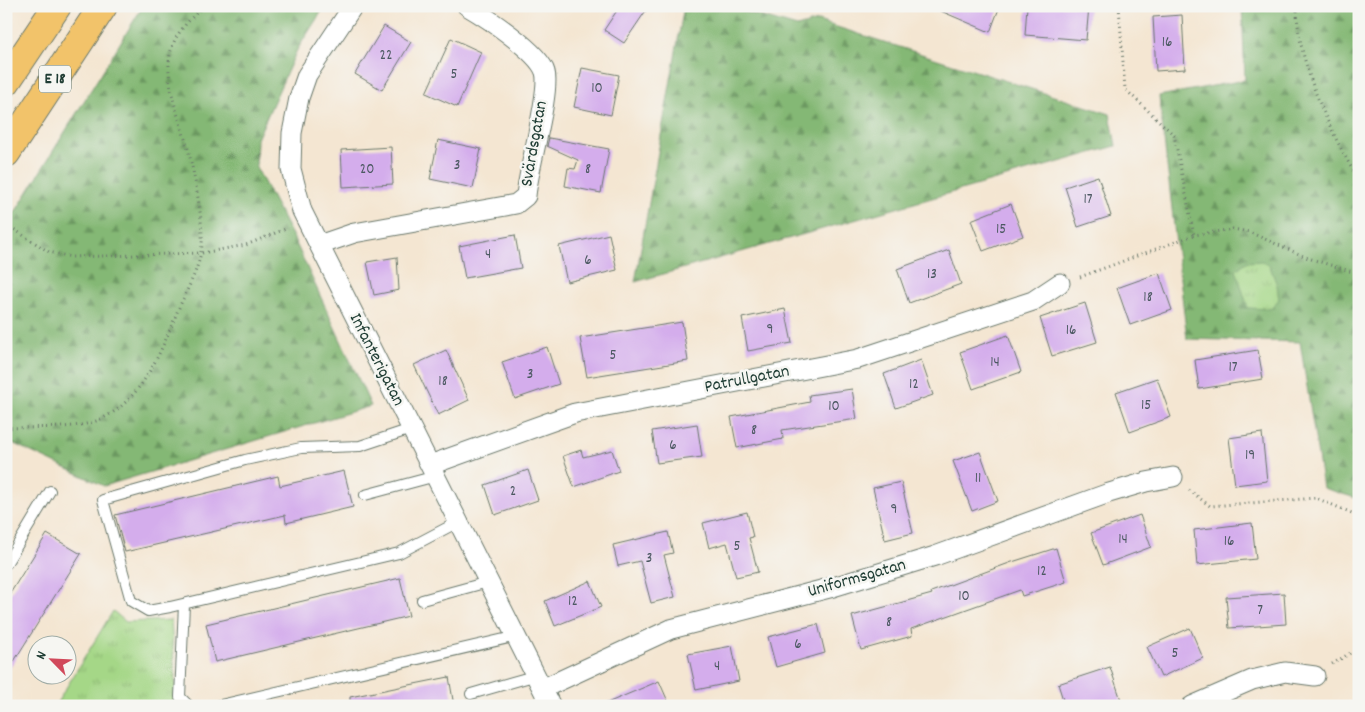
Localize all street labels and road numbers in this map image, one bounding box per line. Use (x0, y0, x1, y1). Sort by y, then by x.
road number: E 18 (39, 66, 71, 92)
street label: Svärdsgatan (515, 99, 555, 189)
street label: Infanterigatan (342, 309, 410, 411)
street label: Patrullgatan (702, 360, 792, 400)
street label: Uniformsgatan (805, 553, 909, 605)

